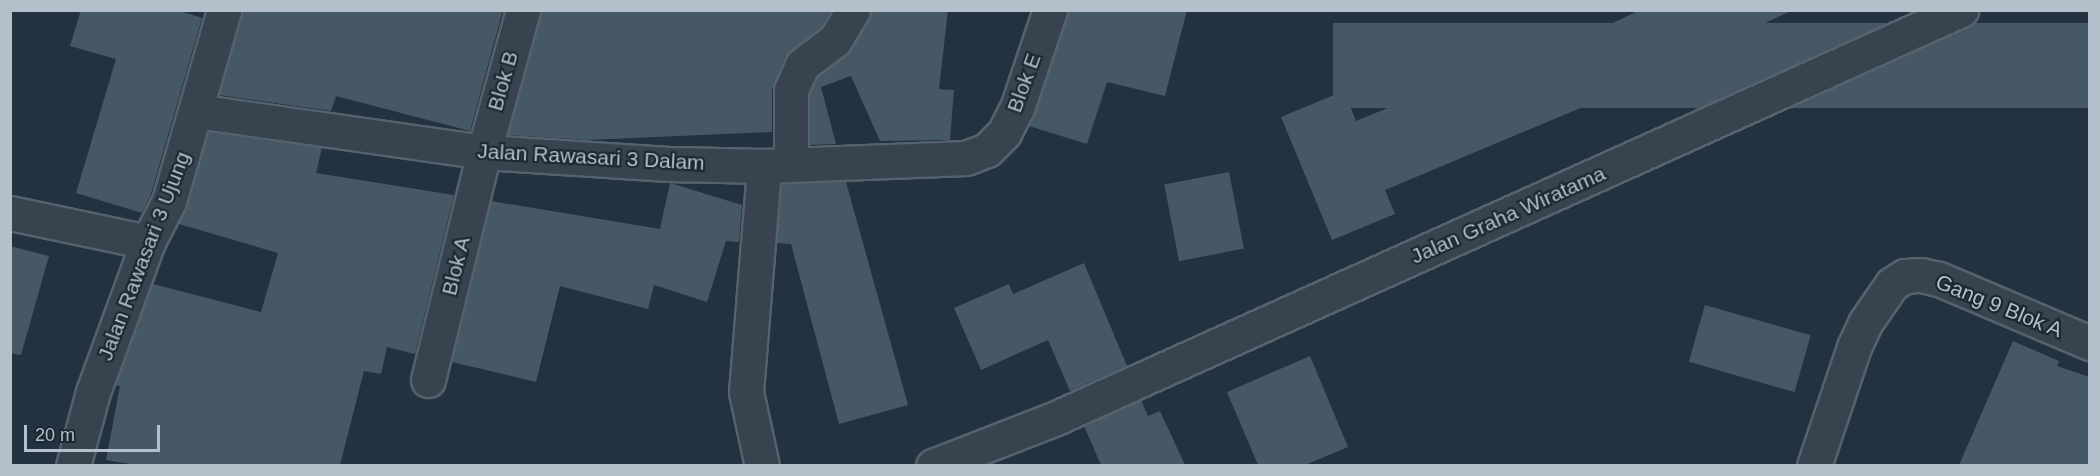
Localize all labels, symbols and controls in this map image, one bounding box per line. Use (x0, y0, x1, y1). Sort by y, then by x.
street label: Blok B (483, 48, 523, 114)
street label: Blok E (1002, 50, 1046, 116)
street label: Jalan Rawasari 3 Dalam (477, 138, 705, 176)
street label: Jalan Rawasari 3 Ujung (92, 148, 196, 364)
street label: Jalan Graha Wiratama (1407, 161, 1609, 269)
street label: Blok A (436, 234, 476, 298)
street label: Gang 9 Blok A (1932, 269, 2066, 343)
scale bar (27, 413, 164, 451)
text: 20 m (35, 425, 75, 445)

